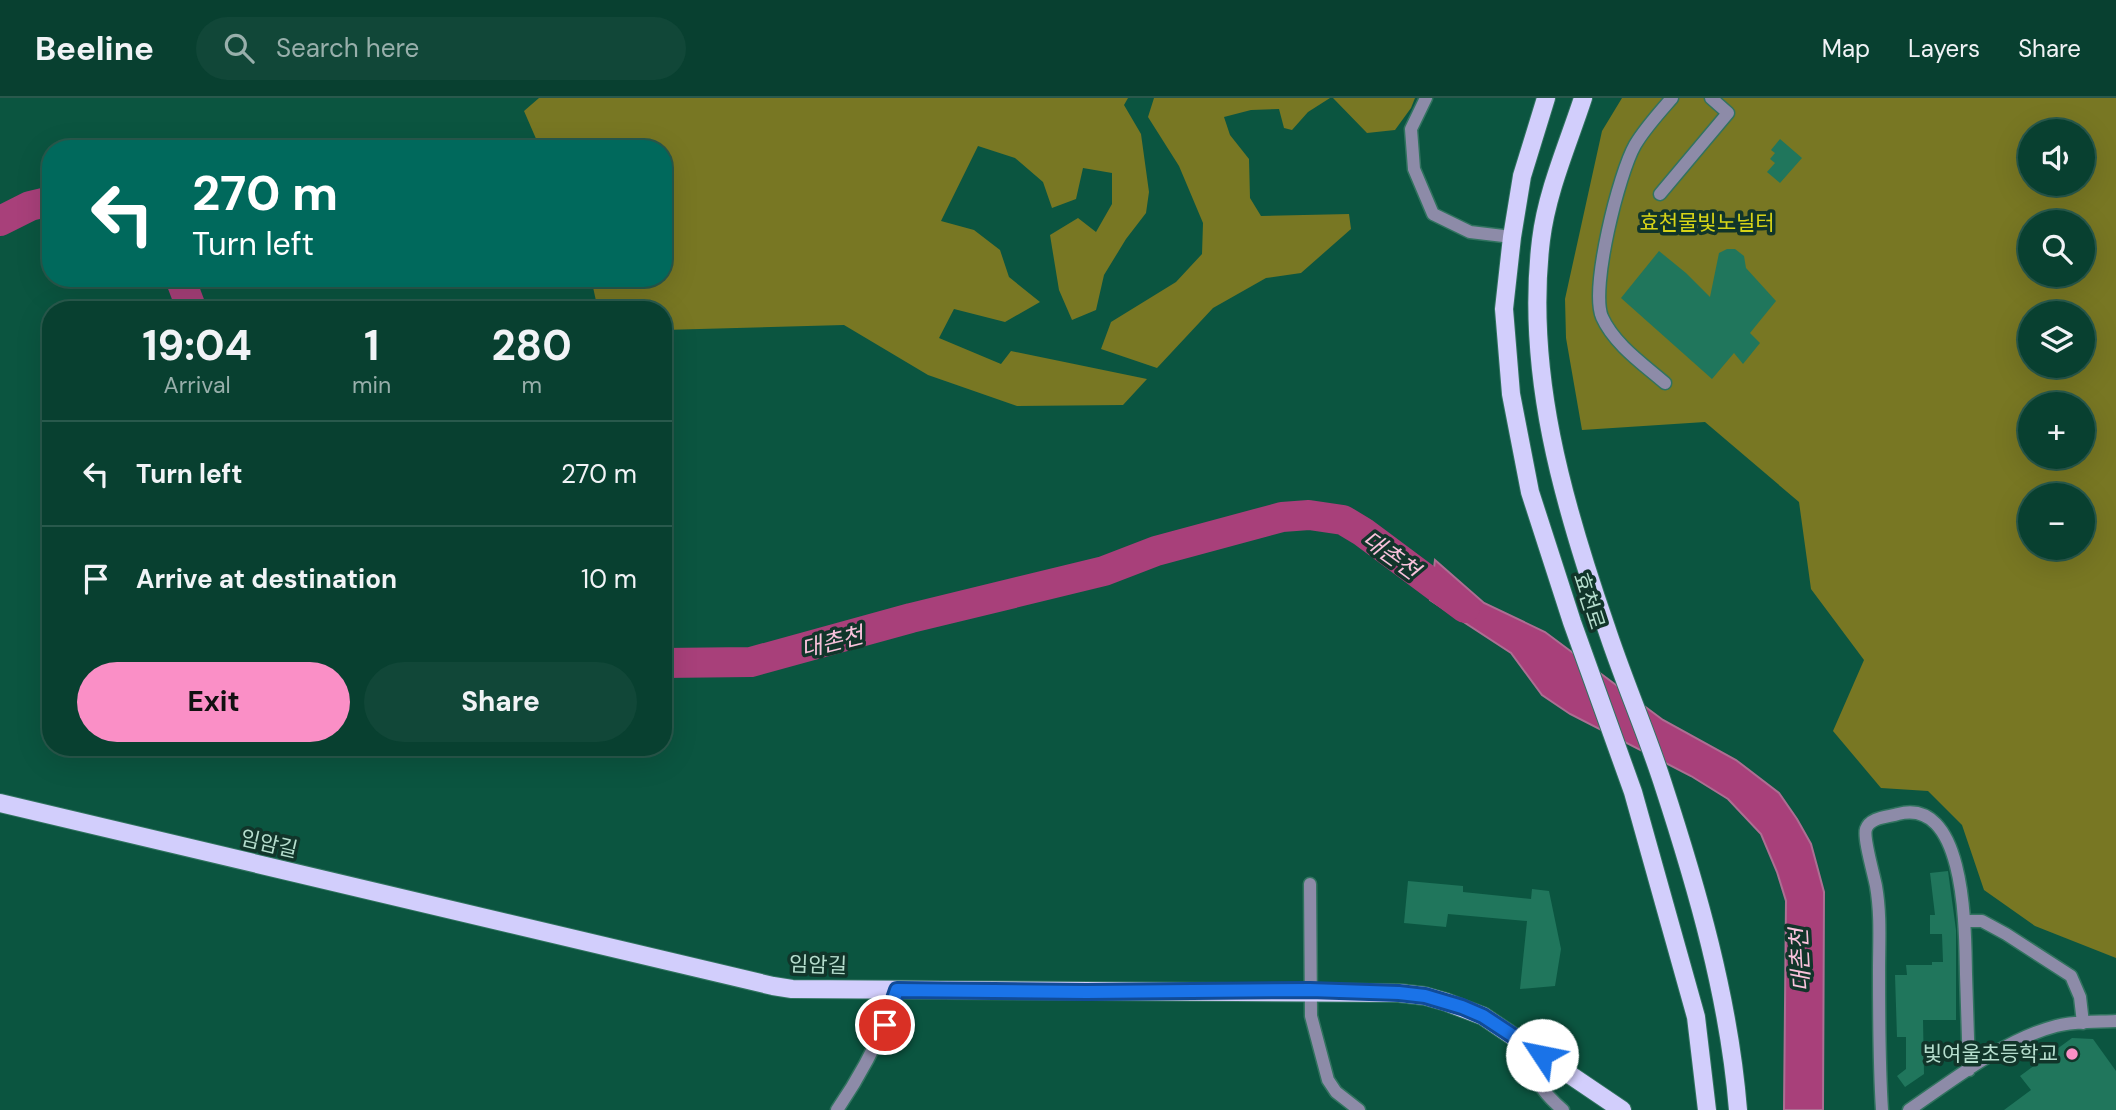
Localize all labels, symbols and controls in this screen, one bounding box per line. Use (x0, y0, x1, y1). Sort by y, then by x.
search box (196, 17, 686, 80)
text: Beeline (35, 27, 154, 70)
icon: search (220, 29, 258, 67)
text: Search here (276, 31, 419, 65)
text: Map (1822, 33, 1870, 64)
text: Layers (1908, 33, 1980, 64)
text: Share (2018, 33, 2081, 64)
map controls (2018, 119, 2095, 560)
button: sound (2018, 119, 2095, 196)
text: 270 m (192, 161, 338, 225)
icon: left (77, 168, 168, 259)
park label: 효천물빛노닐터 (1639, 209, 1775, 237)
button: search (2018, 210, 2095, 287)
text: Turn left (192, 223, 314, 265)
button: layers (2018, 301, 2095, 378)
text: 19:04 (142, 318, 252, 373)
text: 1 (364, 318, 379, 373)
text: 280 (492, 318, 572, 373)
text: Arrival (164, 370, 231, 400)
text: min (352, 370, 391, 400)
text: m (521, 370, 542, 400)
button: + (2018, 392, 2095, 469)
icon: left (77, 455, 115, 493)
text: Turn left (136, 457, 243, 491)
text: 270 m (561, 457, 637, 491)
button: − (2018, 483, 2095, 560)
water label: 대촌천 (1357, 524, 1428, 587)
icon: arrive (77, 560, 115, 598)
text: Arrive at destination (136, 562, 397, 596)
text: 10 m (581, 562, 637, 596)
street label: 효천로 (1567, 569, 1611, 633)
water label: 대촌천 (798, 619, 869, 664)
button: Exit (77, 662, 350, 742)
button: Share (364, 662, 637, 742)
street label: 임암길 (238, 824, 300, 864)
water label: 대촌천 (1783, 925, 1817, 992)
street label: 임암길 (789, 950, 847, 980)
pin (855, 995, 915, 1055)
icon: arrive (866, 1006, 904, 1044)
position arrow (1505, 1018, 1579, 1092)
place label: 빛여울초등학교 (1923, 1040, 2058, 1068)
marker: 빛여울초등학교 (2064, 1046, 2080, 1062)

